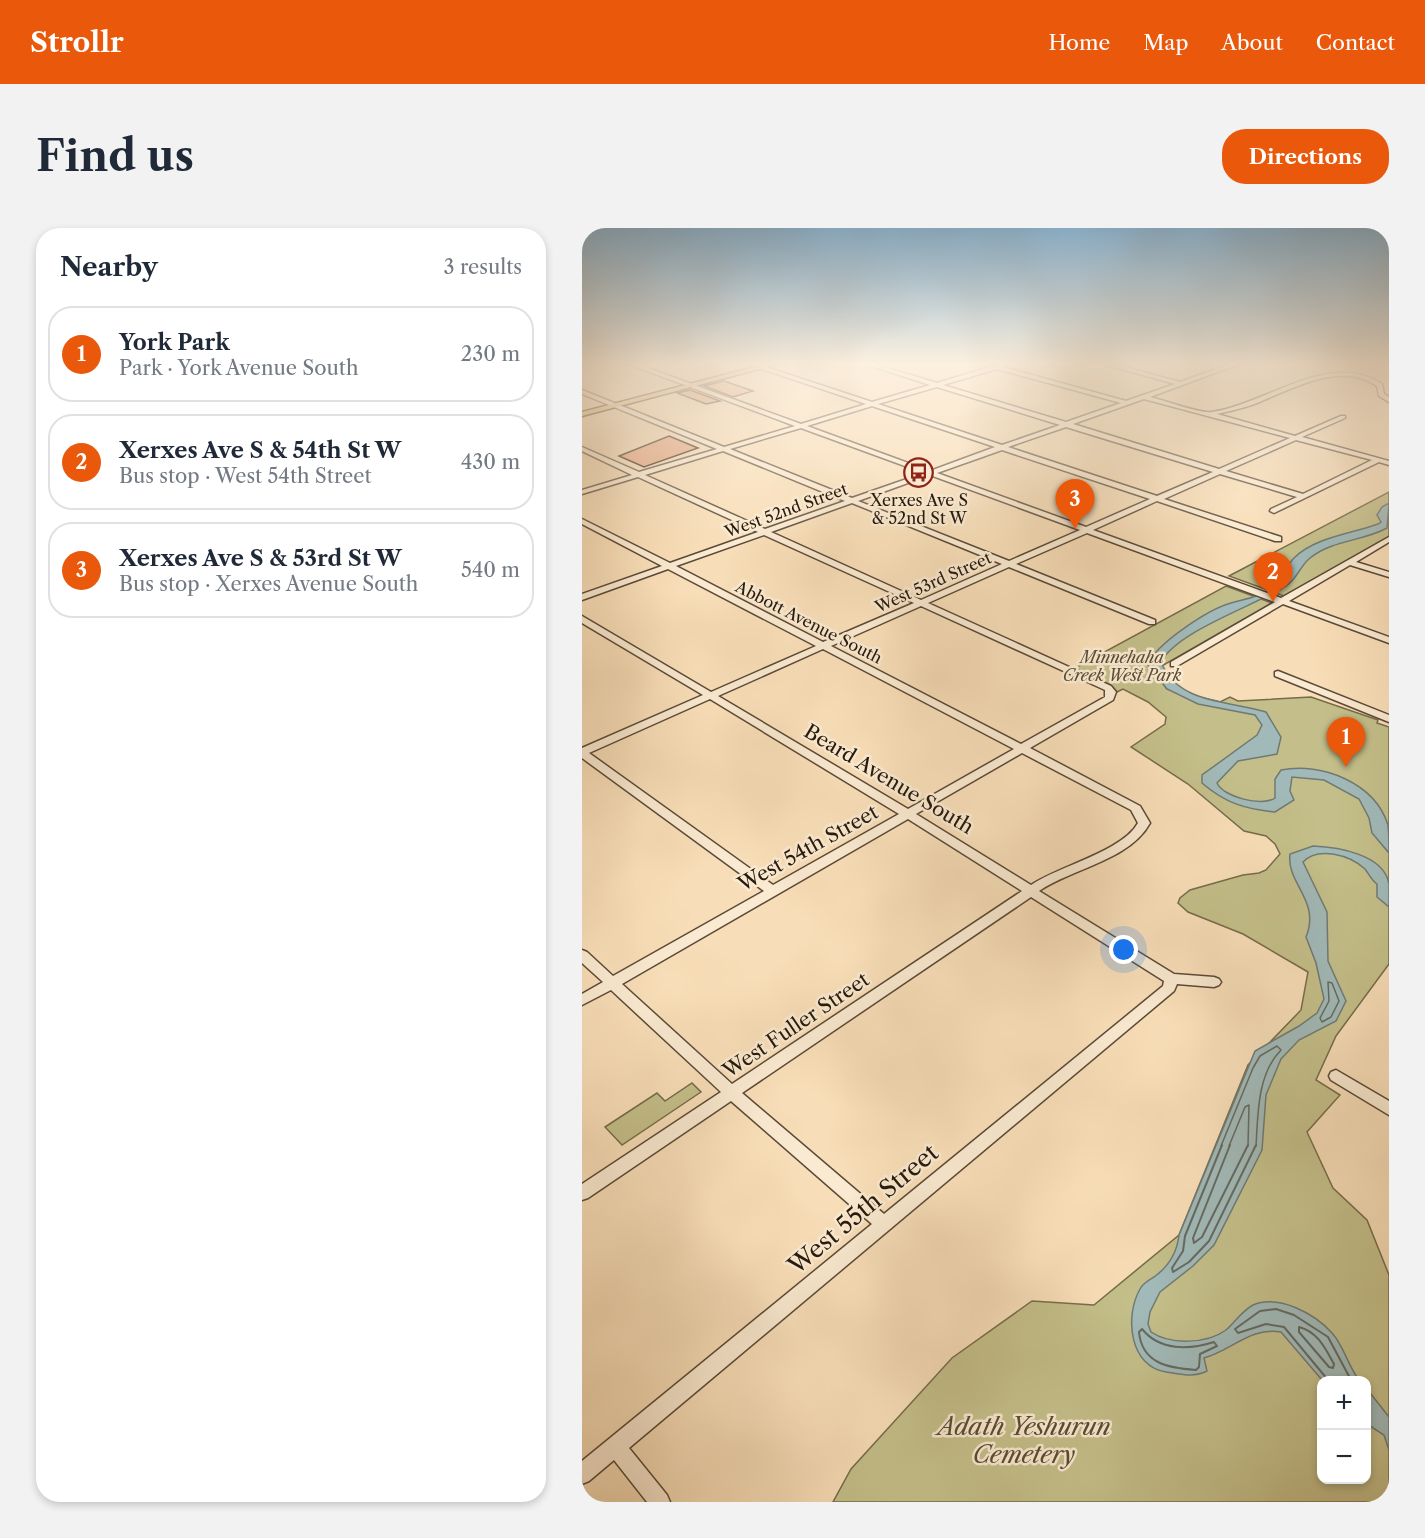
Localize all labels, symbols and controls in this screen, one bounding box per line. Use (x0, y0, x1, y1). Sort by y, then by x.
text: Strollr (30, 25, 124, 59)
text: Home (1049, 30, 1110, 55)
text: Map (1143, 30, 1188, 55)
text: About (1221, 30, 1283, 55)
text: Contact (1316, 30, 1395, 55)
button: Directions (1222, 129, 1389, 184)
text: Find us (36, 130, 194, 182)
text: Nearby (60, 251, 158, 283)
text: 3 results (444, 255, 522, 279)
text: York Park (119, 329, 230, 356)
text: 1 (77, 342, 86, 366)
text: 230 m (461, 342, 520, 366)
text: Park · York Avenue South (119, 356, 358, 380)
text: Xerxes Ave S & 54th St W (119, 437, 401, 464)
text: 2 (76, 450, 87, 474)
text: 430 m (461, 450, 520, 474)
bus stop icon: Xerxes Ave S & 52nd St W (903, 456, 935, 488)
text: Bus stop · West 54th Street (119, 464, 372, 488)
street label: West 52nd Street (721, 478, 850, 542)
pin: 3 (1056, 480, 1094, 529)
place label: Xerxes Ave S & 52nd St W (869, 490, 968, 528)
text: Xerxes Ave S & 53rd St W (119, 545, 402, 572)
street label: West 53rd Street (871, 547, 995, 617)
pin: 2 (1254, 552, 1292, 602)
text: 3 (76, 558, 87, 582)
text: 540 m (461, 558, 520, 582)
text: Bus stop · Xerxes Avenue South (119, 572, 418, 596)
street label: Abbott Avenue South (731, 576, 886, 668)
park label: Minnehaha Creek West Park (1063, 647, 1182, 685)
pin: 1 (1326, 718, 1365, 767)
street label: Beard Avenue South (800, 719, 978, 839)
street label: West 54th Street (733, 800, 882, 897)
your location (1109, 935, 1138, 964)
street label: West Fuller Street (718, 967, 874, 1083)
street label: West 55th Street (781, 1138, 944, 1281)
map controls (1317, 1376, 1371, 1484)
button: + (1317, 1376, 1371, 1430)
park label: Adath Yeshurun Cemetery (933, 1412, 1111, 1469)
button: − (1317, 1430, 1371, 1484)

